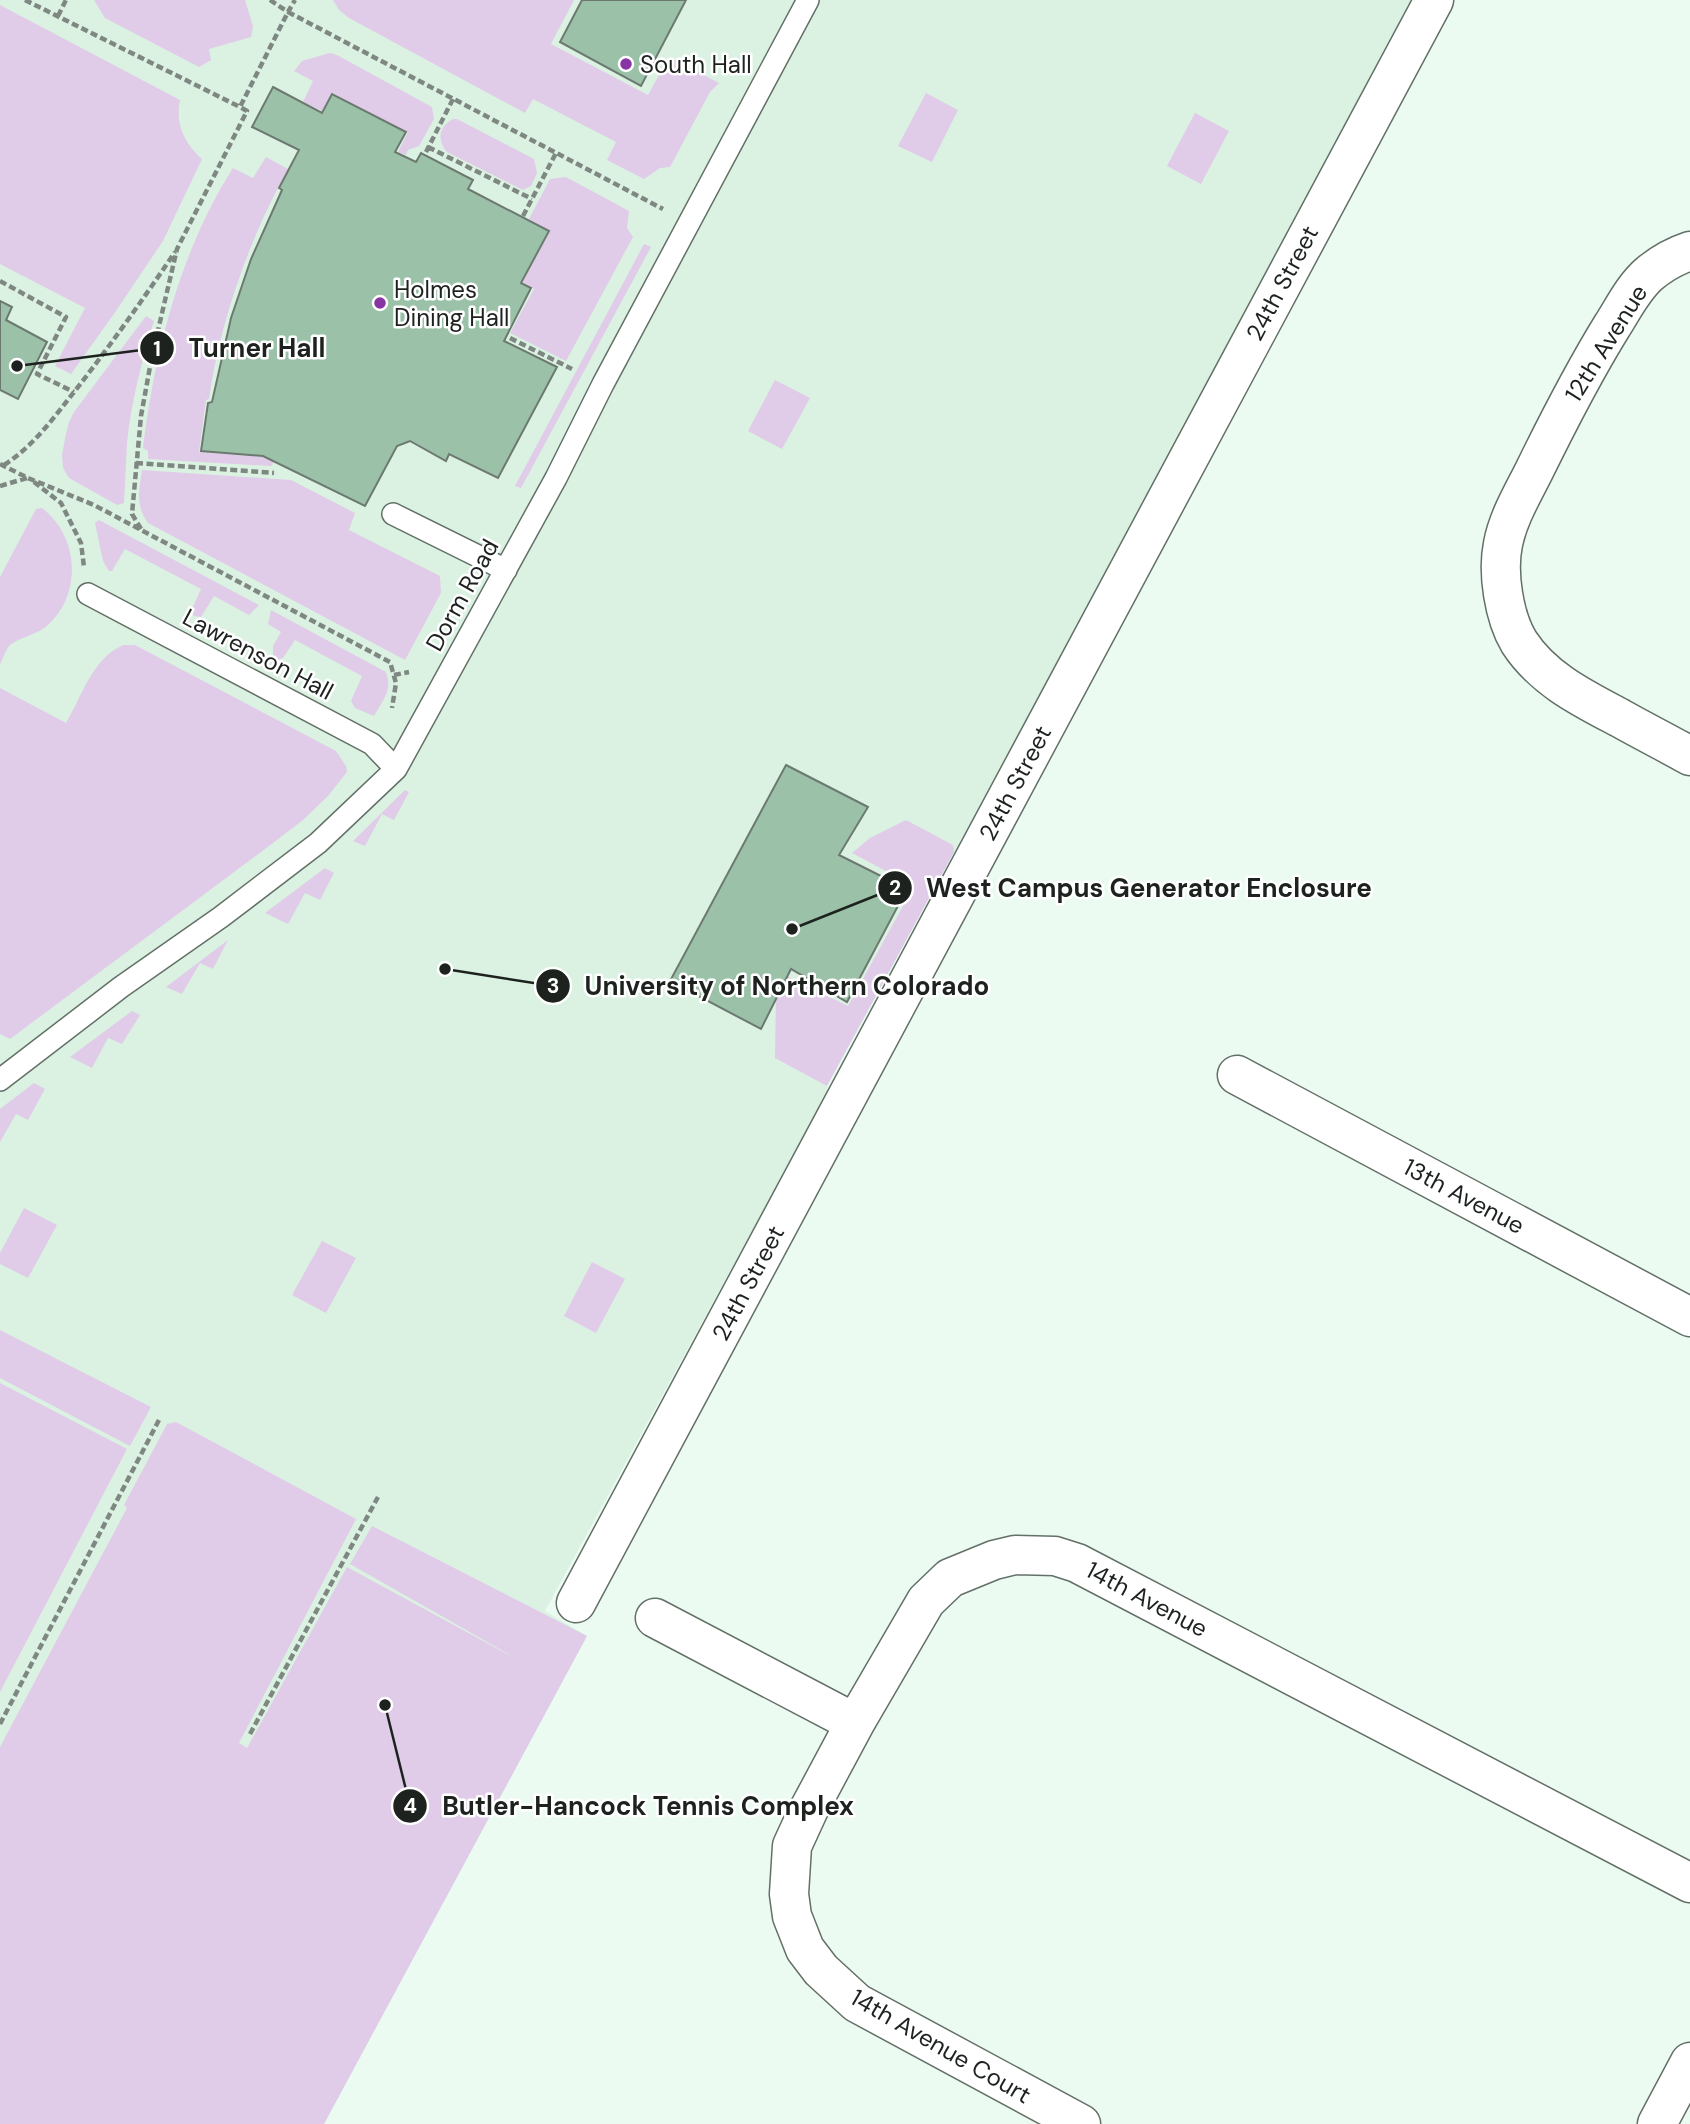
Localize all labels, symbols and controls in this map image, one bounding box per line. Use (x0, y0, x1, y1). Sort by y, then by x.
place label: South Hall (640, 49, 752, 80)
marker: South Hall (618, 56, 634, 72)
street label: 24th Street (1239, 220, 1325, 346)
place label: Holmes Dining Hall (394, 274, 509, 333)
street label: 12th Avenue (1558, 279, 1654, 407)
marker: Holmes Dining Hall (372, 295, 388, 311)
callout: Turner Hall (140, 325, 340, 372)
text: Turner Hall (189, 331, 326, 365)
text: 1 (153, 335, 161, 363)
street label: Dorm Road (419, 534, 505, 656)
street label: Lawrenson Hall (177, 601, 339, 707)
street label: 24th Street (972, 720, 1058, 846)
callout: West Campus Generator Enclosure (877, 864, 1386, 911)
text: West Campus Generator Enclosure (926, 871, 1372, 905)
text: 2 (889, 874, 901, 902)
callout: University of Northern Colorado (535, 963, 1003, 1010)
text: University of Northern Colorado (585, 969, 989, 1003)
text: 3 (547, 972, 559, 1000)
street label: 13th Avenue (1398, 1151, 1530, 1241)
street label: 24th Street (705, 1220, 791, 1346)
street label: 14th Avenue (1081, 1554, 1213, 1644)
callout: Butler-Hancock Tennis Complex (393, 1782, 867, 1829)
text: Butler-Hancock Tennis Complex (442, 1789, 854, 1823)
text: 4 (403, 1792, 417, 1820)
street label: 14th Avenue Court (845, 1982, 1037, 2110)

